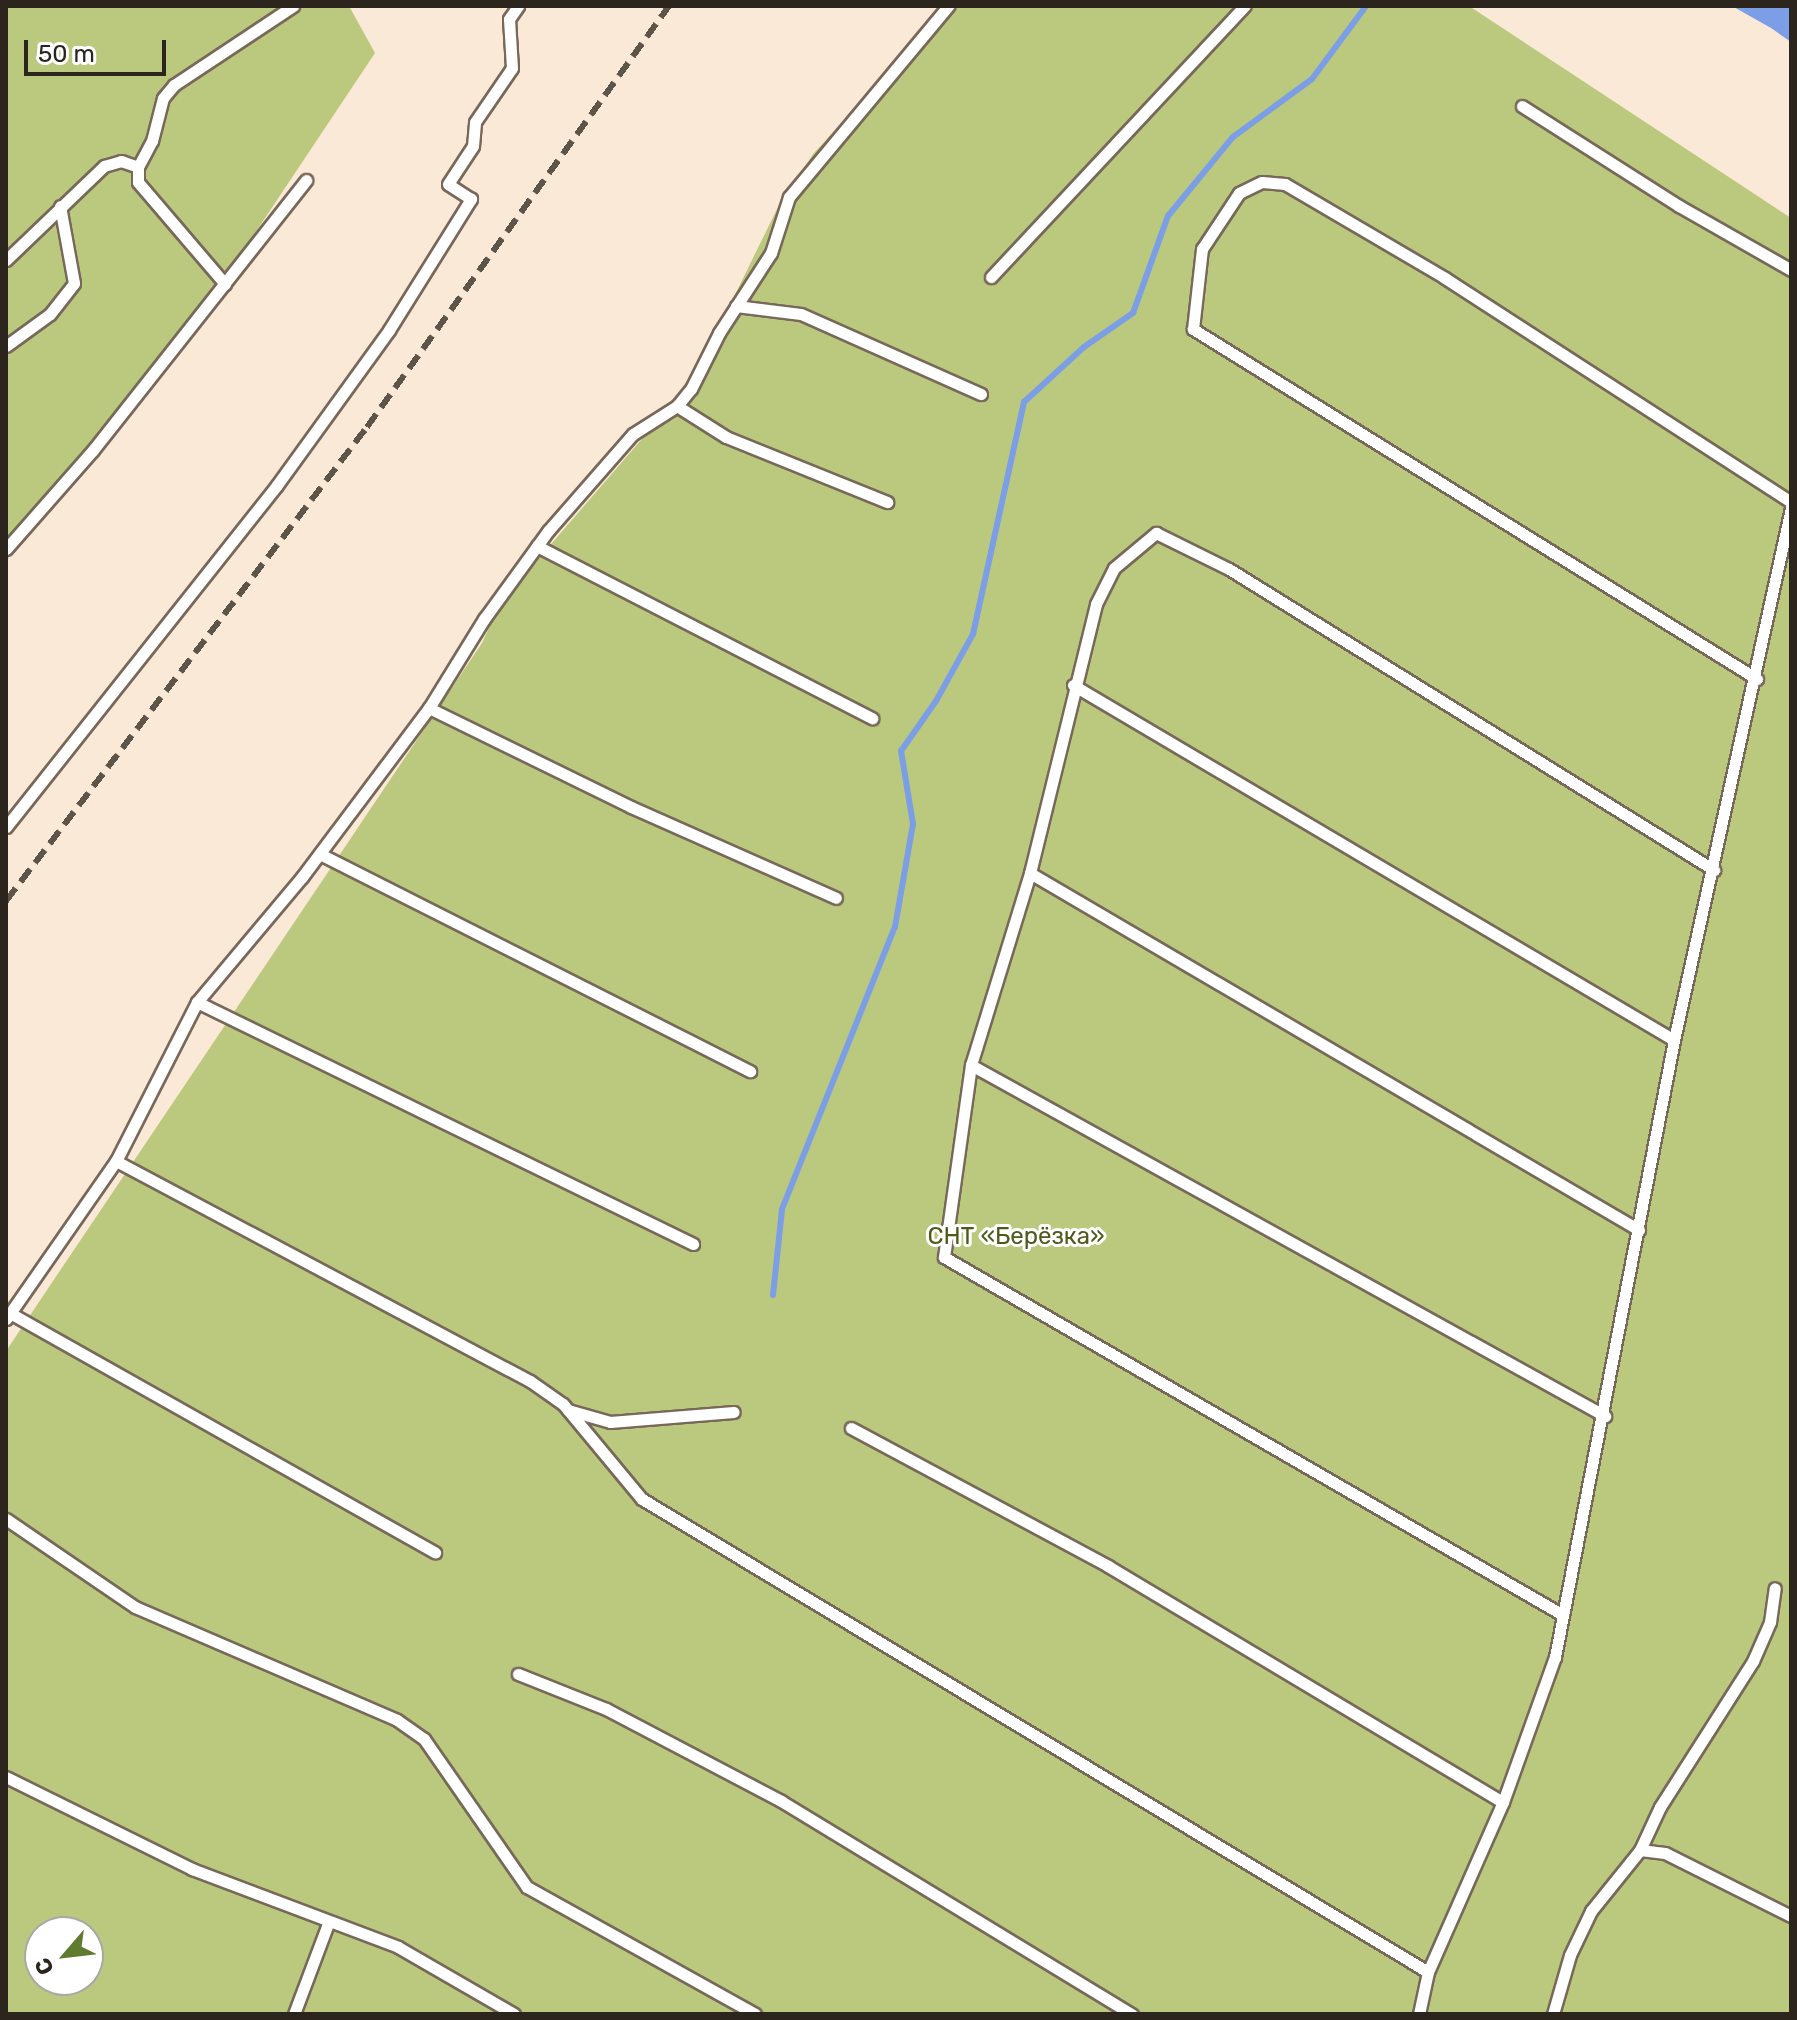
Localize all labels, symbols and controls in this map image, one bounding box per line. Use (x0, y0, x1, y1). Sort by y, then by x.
scale bar (28, 24, 170, 74)
text: 50 m (38, 40, 95, 68)
park label: СНТ «Берёзка» (927, 1223, 1105, 1251)
north arrow (24, 1916, 104, 1996)
text: С (29, 1953, 60, 1980)

